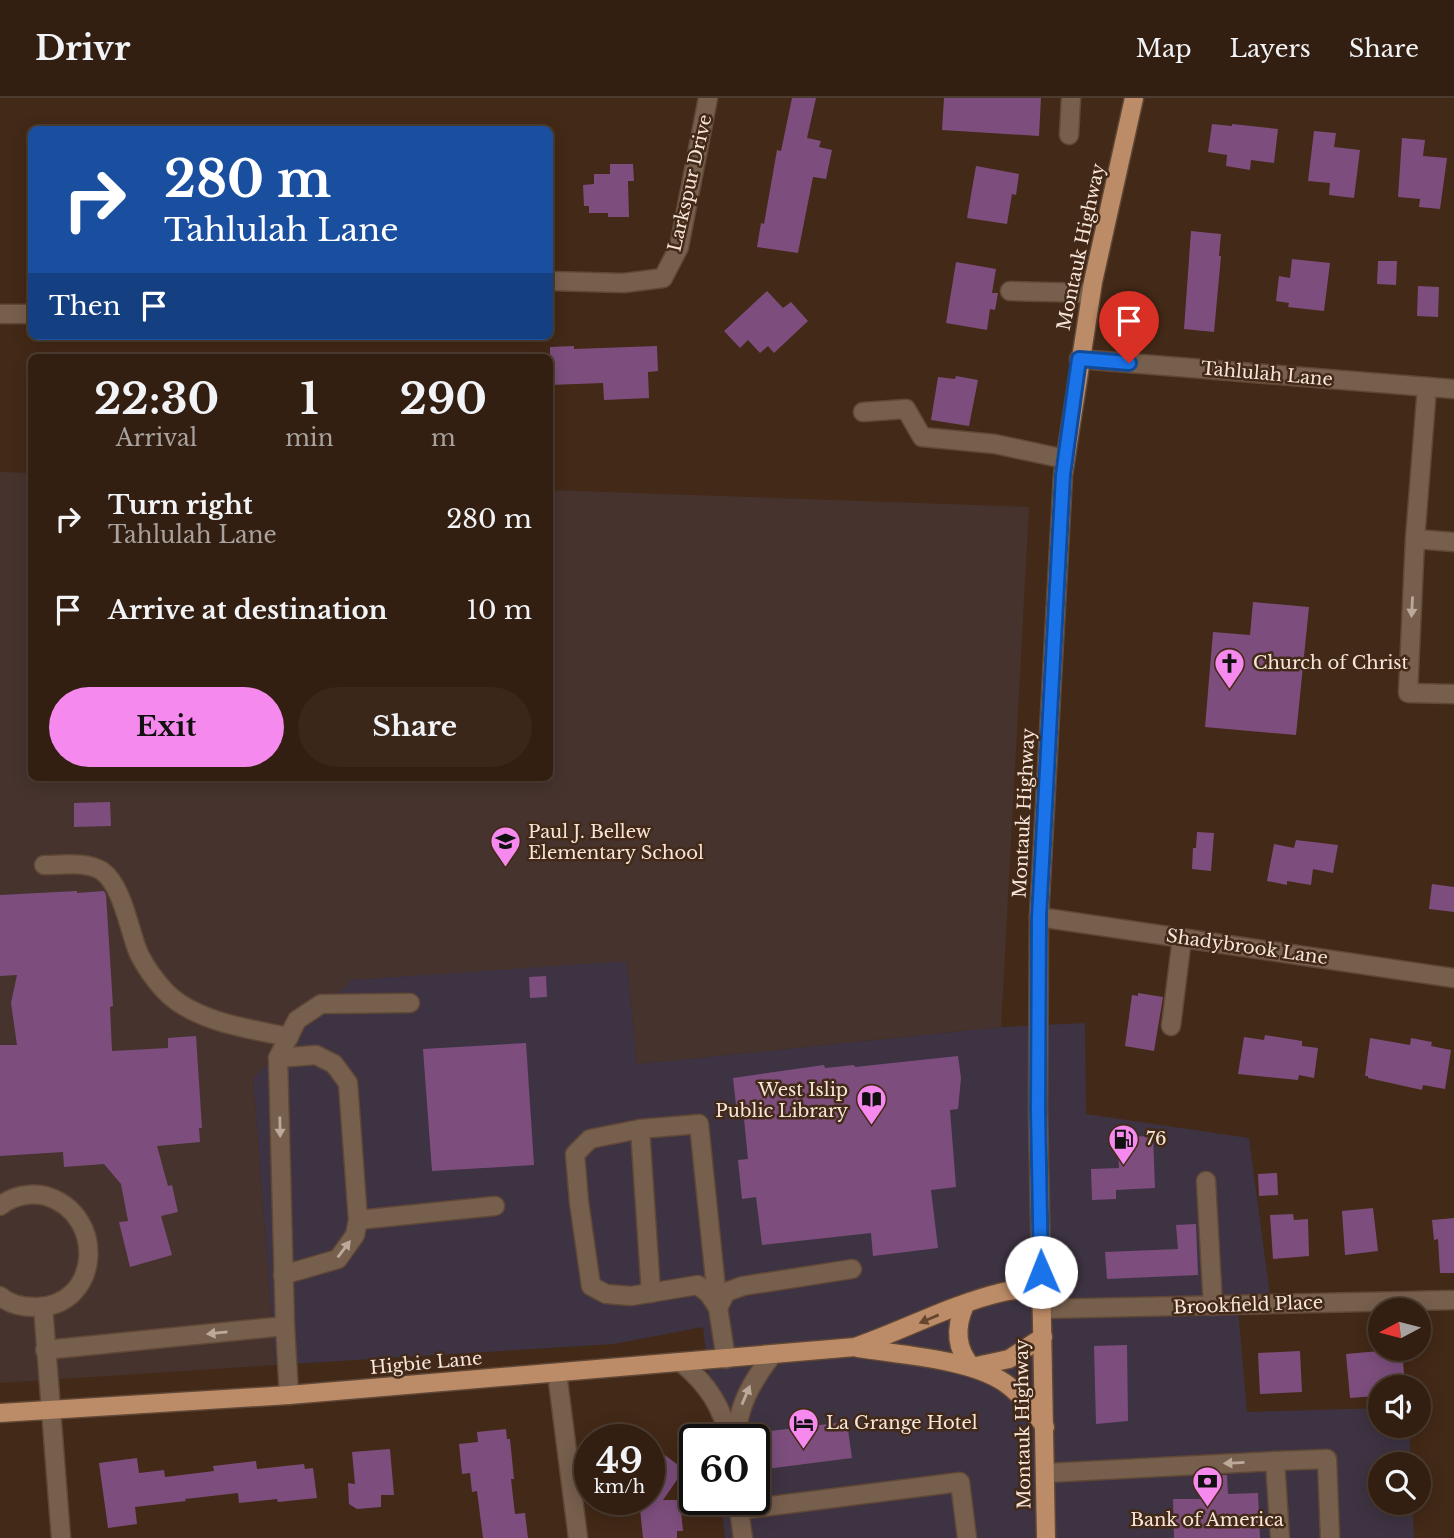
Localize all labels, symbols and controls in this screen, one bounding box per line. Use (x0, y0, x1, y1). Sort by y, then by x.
text: Drivr (35, 28, 130, 69)
text: Map (1136, 34, 1192, 63)
text: Layers (1230, 34, 1311, 63)
text: Share (1349, 34, 1419, 63)
street label: Larkspur Drive (664, 112, 716, 254)
text: 280 m (164, 149, 331, 210)
icon: right (49, 154, 140, 245)
street label: Montauk Highway (1053, 161, 1110, 332)
text: Tahlulah Lane (164, 210, 399, 250)
icon: arrive (135, 287, 173, 325)
text: Then (49, 290, 121, 322)
pin (1099, 291, 1159, 363)
icon: arrive (1110, 302, 1148, 340)
street label: Tahlulah Lane (1200, 357, 1334, 391)
text: 22:30 (94, 373, 219, 425)
text: 1 (300, 373, 318, 425)
text: 290 (400, 373, 487, 425)
text: Arrival (116, 424, 197, 452)
text: min (285, 424, 334, 452)
text: m (431, 424, 456, 452)
text: Turn right (108, 489, 253, 521)
icon: right (49, 500, 87, 538)
text: 280 m (446, 503, 532, 535)
text: Tahlulah Lane (108, 521, 277, 549)
icon: arrive (49, 591, 87, 629)
text: Arrive at destination (108, 594, 388, 626)
text: 10 m (466, 594, 532, 626)
one-way arrow (1406, 597, 1417, 619)
church icon: Church of Christ (1213, 646, 1247, 690)
place label: Church of Christ (1253, 652, 1409, 674)
button: Exit (49, 687, 284, 767)
button: Share (298, 687, 532, 767)
street label: Montauk Highway (1009, 727, 1039, 898)
place label: Paul J. Bellew Elementary School (528, 821, 704, 864)
school or university icon: Paul J. Bellew Elementary School (488, 825, 522, 869)
street label: Shadybrook Lane (1165, 925, 1329, 969)
place label: West Islip Public Library (715, 1079, 848, 1122)
library icon: West Islip Public Library (854, 1083, 888, 1127)
one-way arrow (274, 1116, 285, 1138)
fuel station icon: 76 (1106, 1122, 1140, 1166)
place label: 76 (1146, 1128, 1167, 1150)
position arrow (1004, 1235, 1078, 1309)
one-way arrow (337, 1241, 352, 1259)
street label: Brookfield Place (1173, 1291, 1323, 1319)
north arrow (1368, 1298, 1432, 1362)
map controls (1368, 1298, 1431, 1515)
one-way arrow (918, 1314, 939, 1325)
one-way arrow (206, 1328, 228, 1339)
street label: Montauk Highway (1011, 1338, 1035, 1509)
street label: Higbie Lane (369, 1347, 483, 1379)
button: sound (1368, 1375, 1431, 1438)
one-way arrow (741, 1384, 752, 1405)
hotel icon: La Grange Hotel (786, 1406, 820, 1450)
place label: La Grange Hotel (826, 1412, 978, 1434)
speed limit sign: 60 (679, 1424, 770, 1515)
text: 49 (596, 1439, 643, 1482)
button: search (1368, 1452, 1431, 1515)
one-way arrow (1223, 1458, 1245, 1469)
bank icon: Bank of America (1190, 1465, 1224, 1509)
text: km/h (594, 1476, 645, 1498)
place label: Bank of America (1130, 1509, 1284, 1531)

